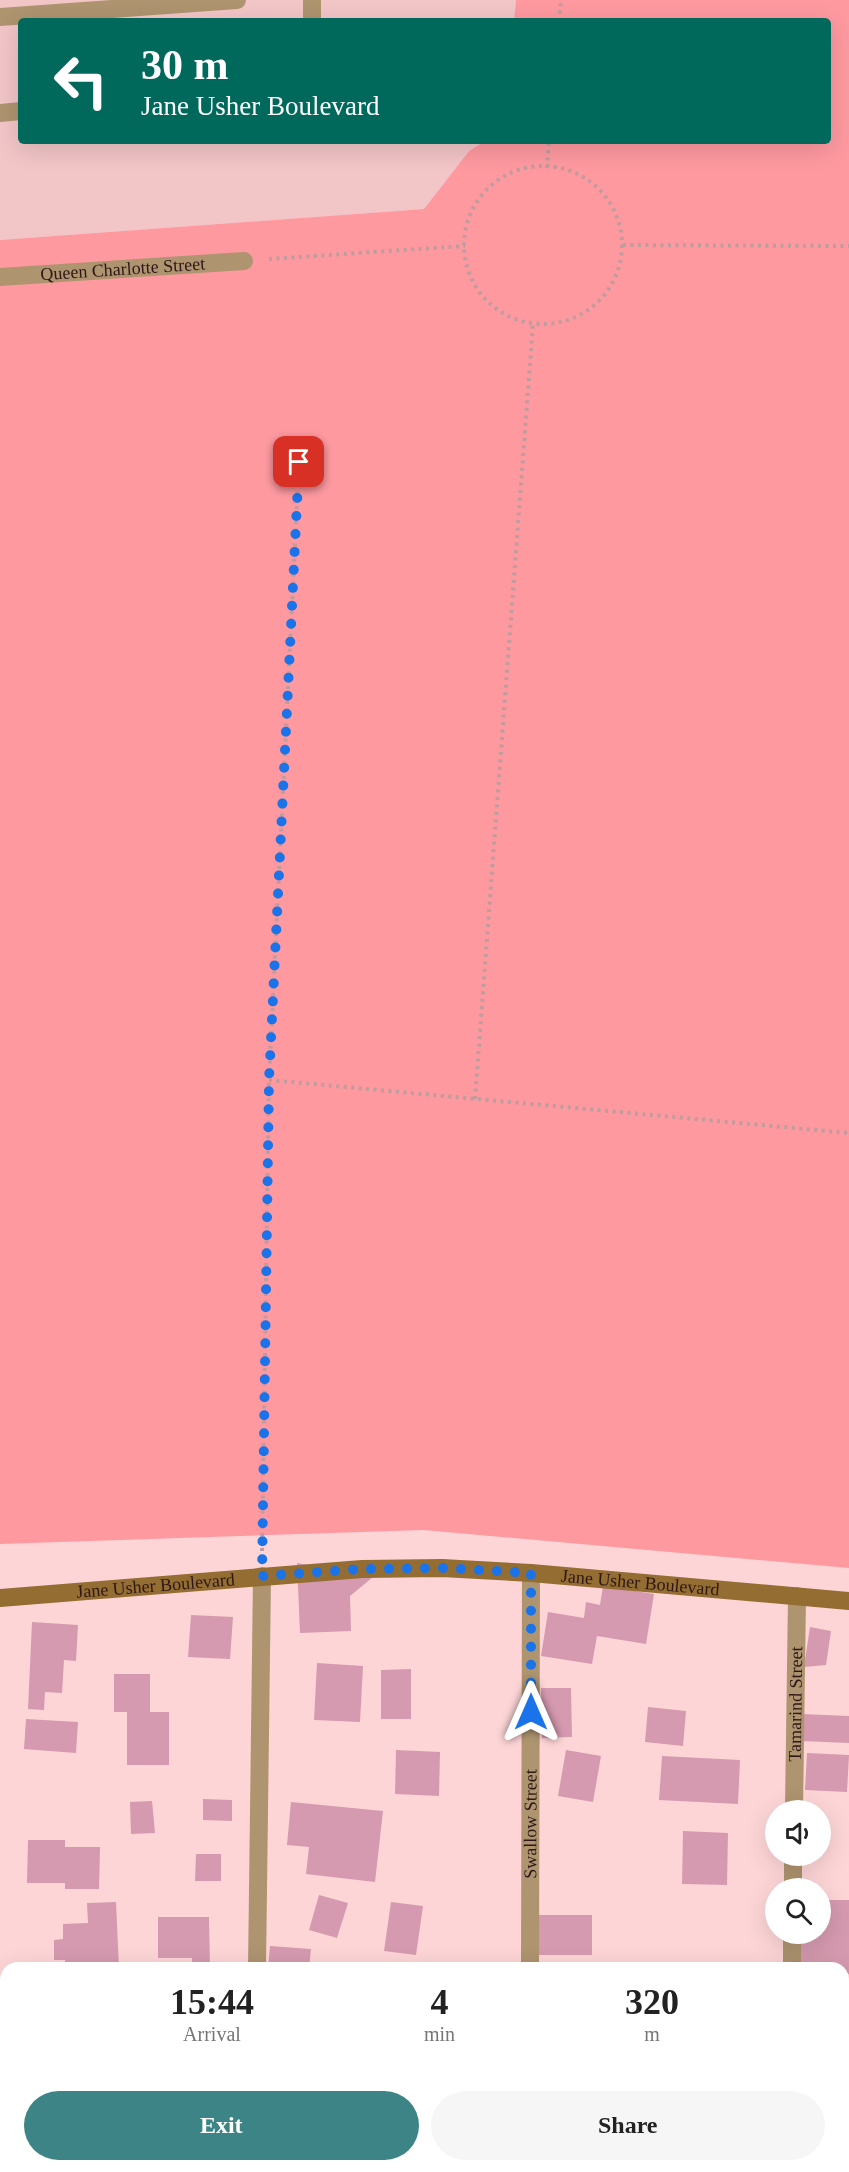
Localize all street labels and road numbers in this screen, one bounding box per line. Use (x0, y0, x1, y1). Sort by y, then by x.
street label: Queen Charlotte Street (40, 254, 206, 284)
street label: Jane Usher Boulevard (560, 1566, 720, 1600)
street label: Jane Usher Boulevard (75, 1569, 236, 1602)
street label: Tamarind Street (785, 1646, 806, 1762)
street label: Swallow Street (520, 1769, 541, 1879)

